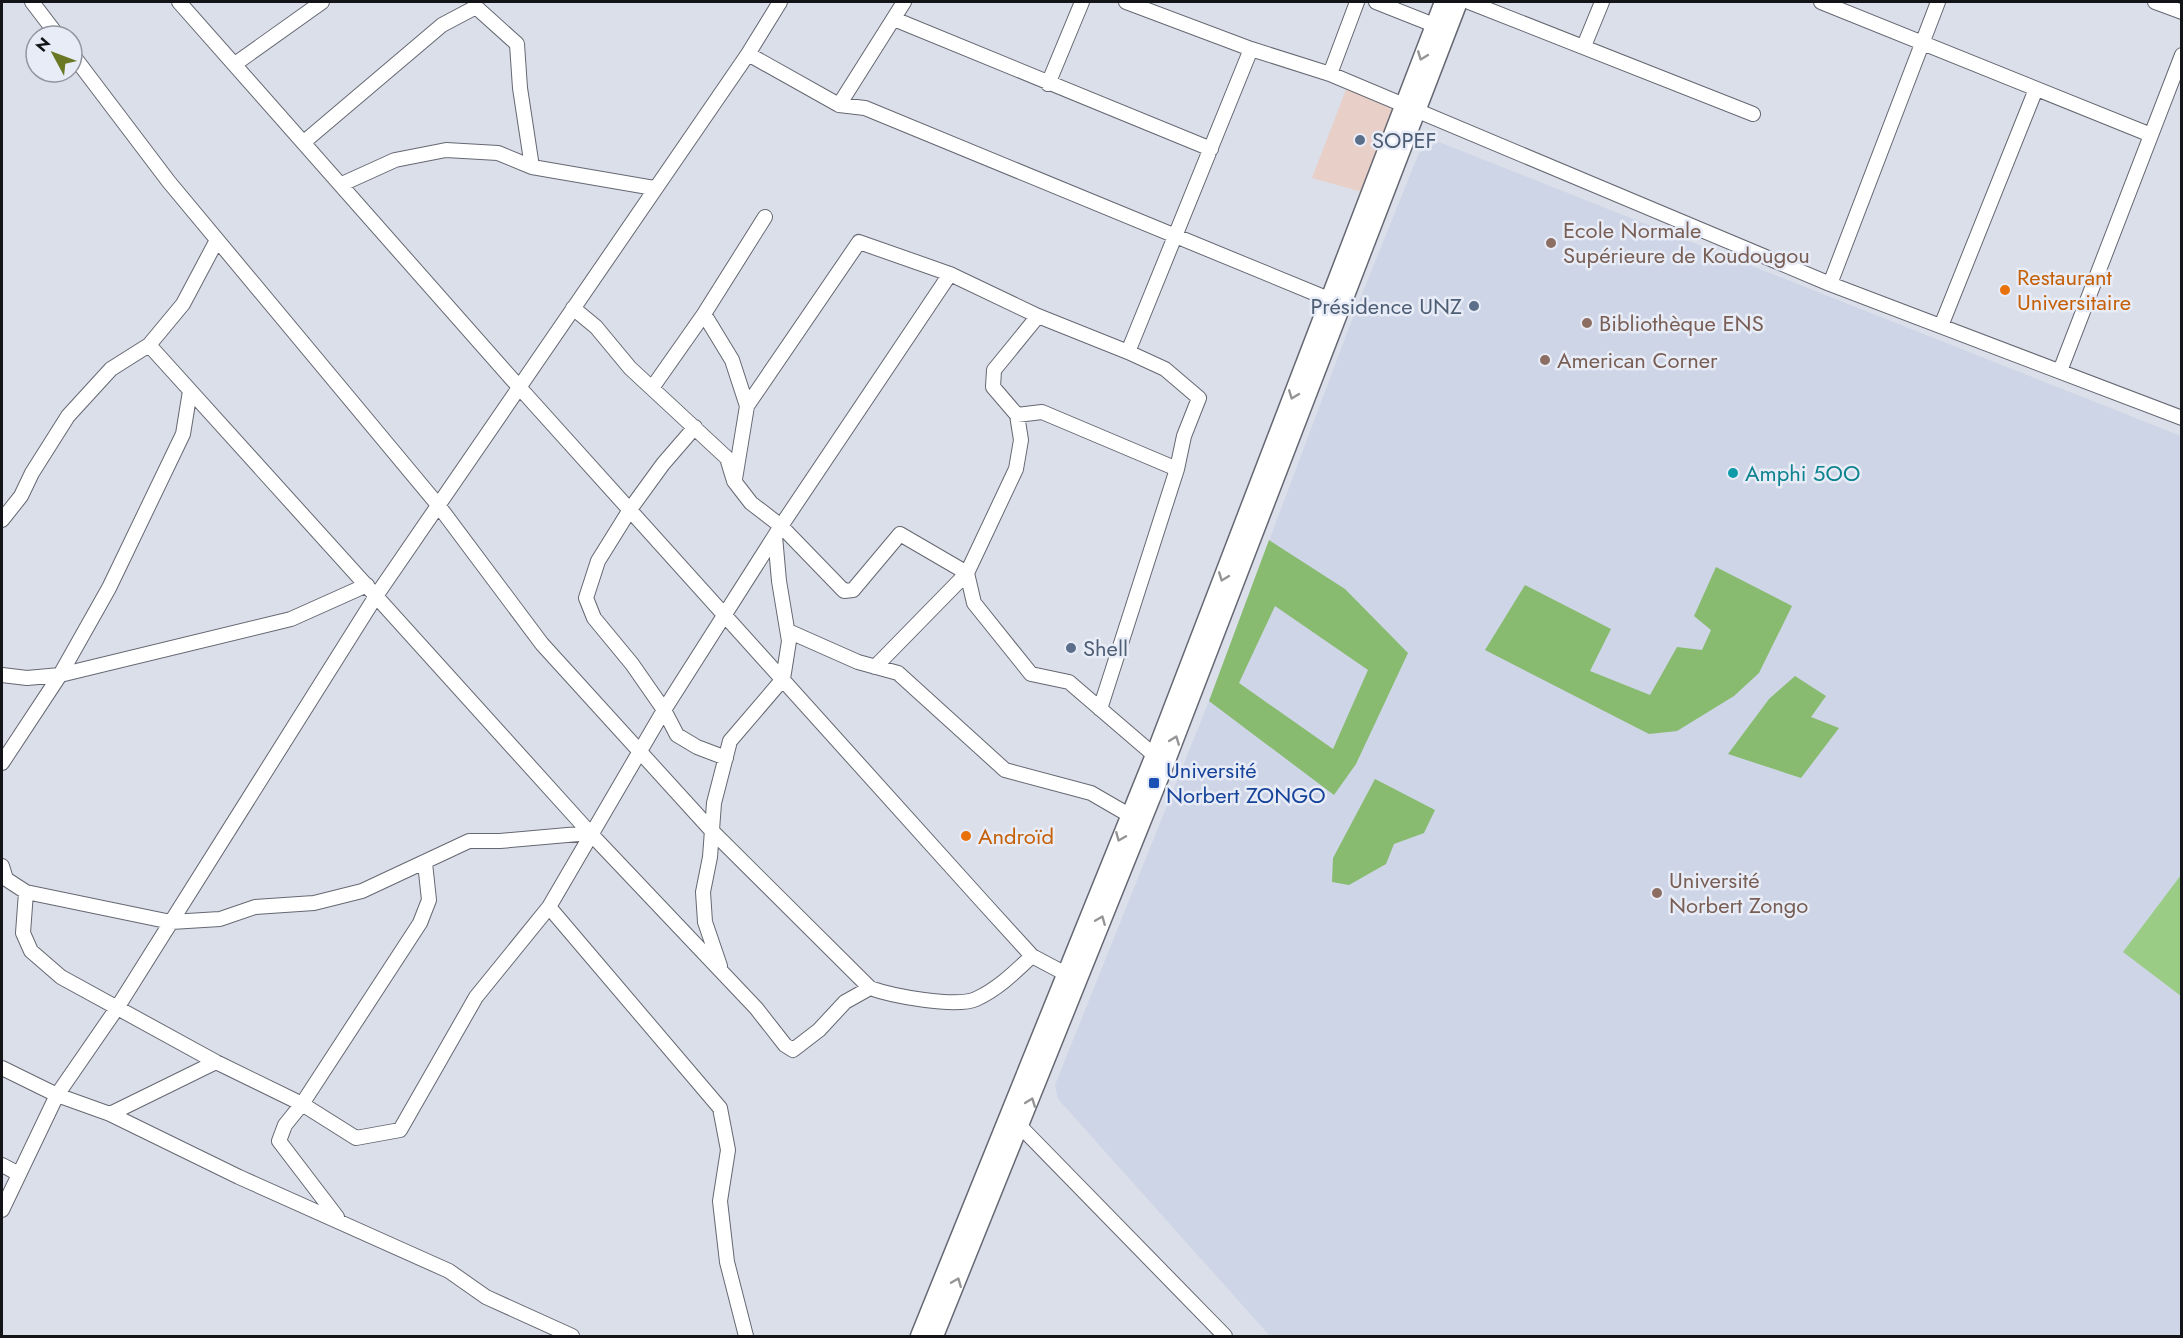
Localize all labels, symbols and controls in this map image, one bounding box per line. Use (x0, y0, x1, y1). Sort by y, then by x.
north arrow (24, 24, 84, 84)
text: N (30, 32, 56, 57)
one-way arrow (1417, 50, 1429, 61)
place label: SOPEF (1372, 124, 1437, 156)
marker: SOPEF (1353, 133, 1367, 147)
place label: Ecole Normale Supérieure de Koudougou (1563, 214, 1810, 271)
marker: Ecole Normale Supérieure de Koudougou (1544, 236, 1558, 250)
place label: Restaurant Universitaire (2017, 261, 2131, 318)
marker: Restaurant Universitaire (1998, 283, 2012, 297)
place label: Présidence UNZ (1311, 290, 1462, 322)
marker: Présidence UNZ (1467, 299, 1481, 313)
place label: Bibliothèque ENS (1599, 307, 1764, 339)
marker: Bibliothèque ENS (1580, 316, 1594, 330)
place label: American Corner (1557, 344, 1718, 376)
marker: American Corner (1538, 353, 1552, 367)
one-way arrow (1288, 389, 1300, 400)
place label: Amphi 5OO (1745, 457, 1860, 489)
marker: Amphi 5OO (1726, 466, 1740, 480)
one-way arrow (1217, 571, 1230, 582)
place label: Shell (1083, 632, 1128, 664)
marker: Shell (1064, 641, 1078, 655)
one-way arrow (1168, 735, 1181, 745)
place label: Université Norbert ZONGO (1166, 754, 1326, 811)
marker: Université Norbert ZONGO (1147, 776, 1161, 790)
place label: Androïd (978, 820, 1054, 852)
marker: Androïd (959, 829, 973, 843)
one-way arrow (1115, 830, 1127, 841)
place label: Université Norbert Zongo (1669, 864, 1808, 921)
marker: Université Norbert Zongo (1650, 886, 1664, 900)
one-way arrow (1094, 915, 1107, 926)
one-way arrow (1024, 1097, 1036, 1108)
one-way arrow (950, 1277, 962, 1288)

